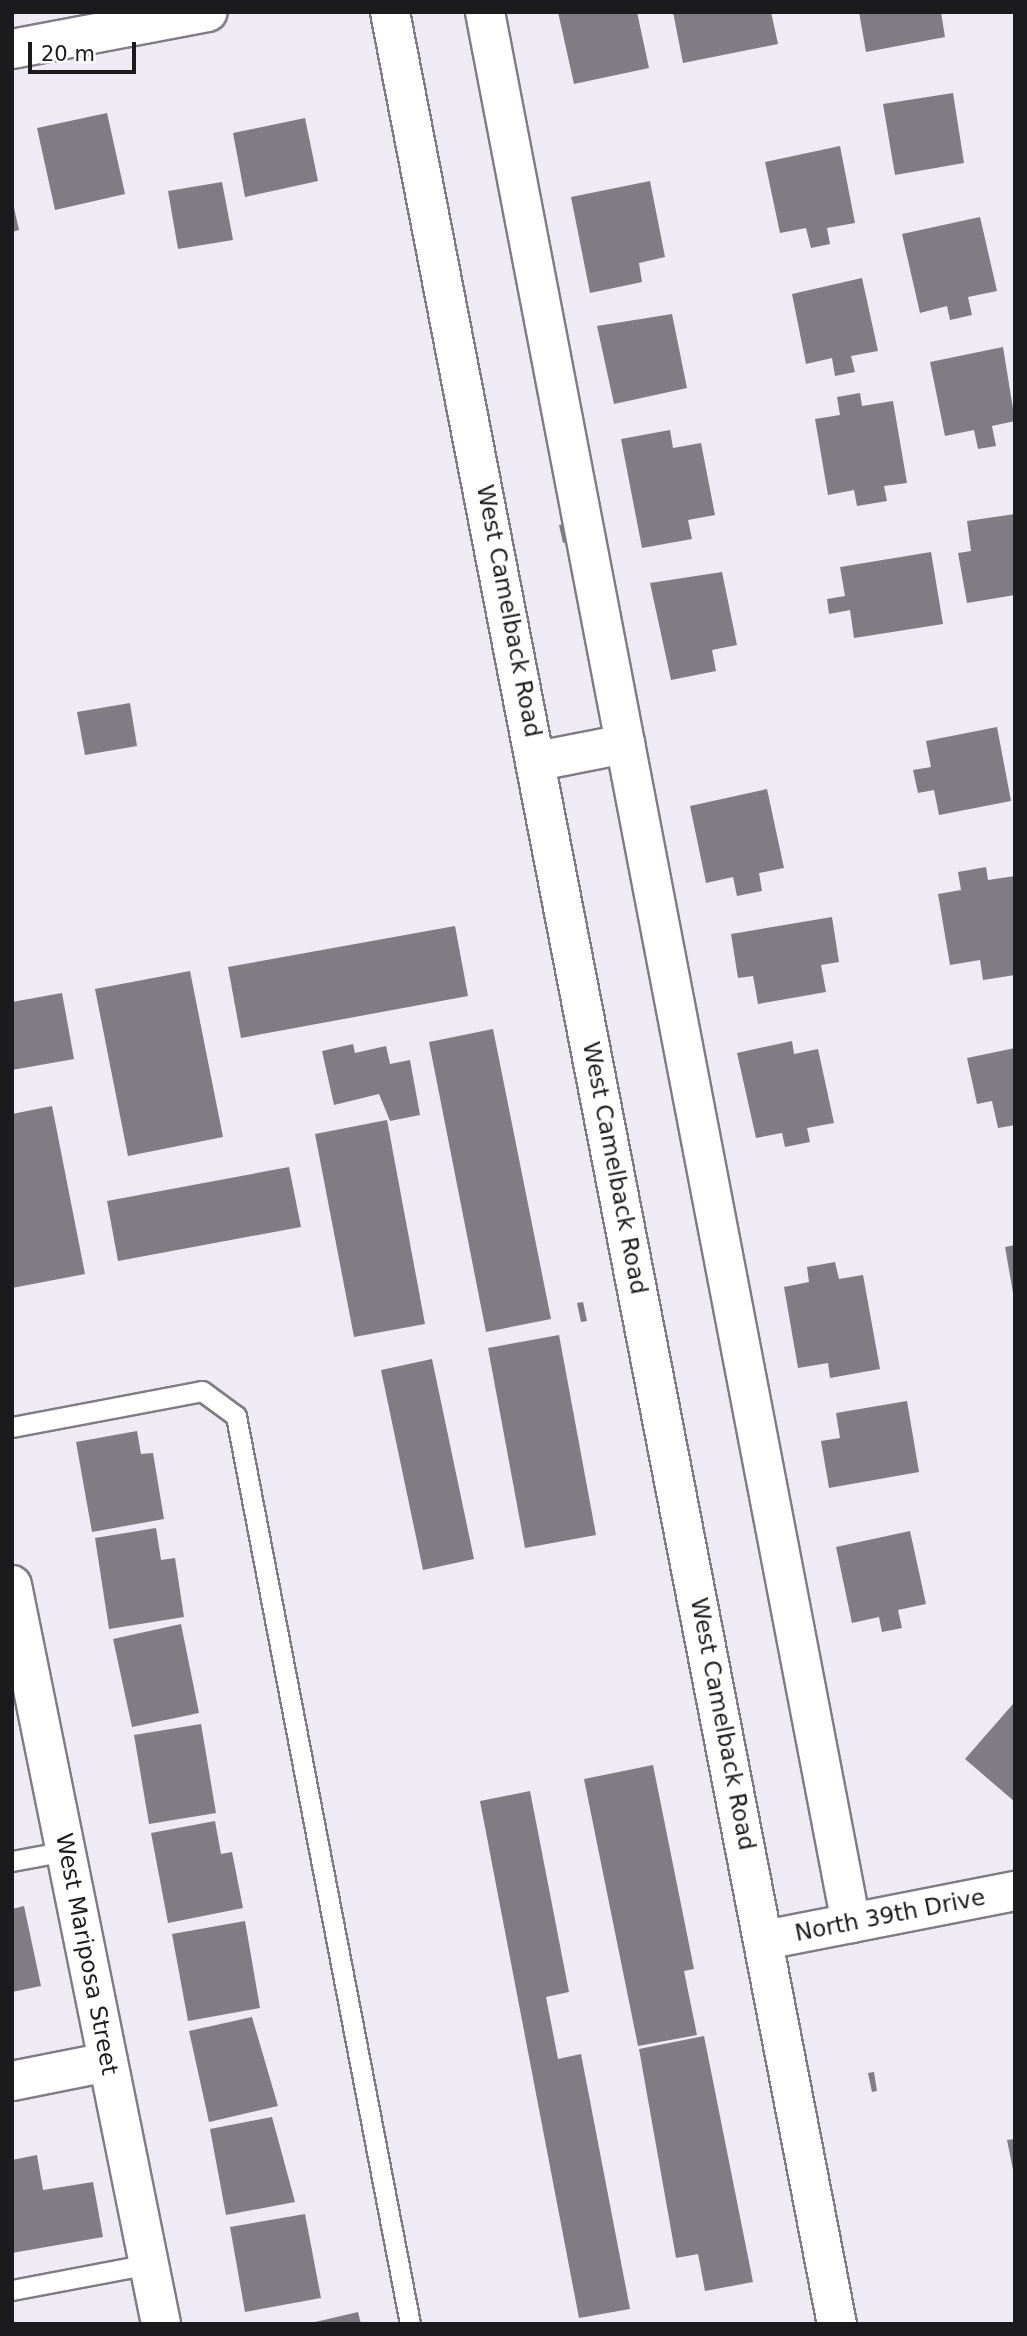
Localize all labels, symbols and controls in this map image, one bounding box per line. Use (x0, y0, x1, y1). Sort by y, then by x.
scale bar (32, 28, 140, 72)
text: 20 m (41, 42, 95, 66)
street label: West Camelback Road (471, 482, 547, 740)
street label: West Camelback Road (577, 1039, 653, 1297)
street label: West Camelback Road (685, 1595, 761, 1853)
street label: West Mariposa Street (50, 1831, 124, 2077)
street label: North 39th Drive (793, 1883, 987, 1947)

